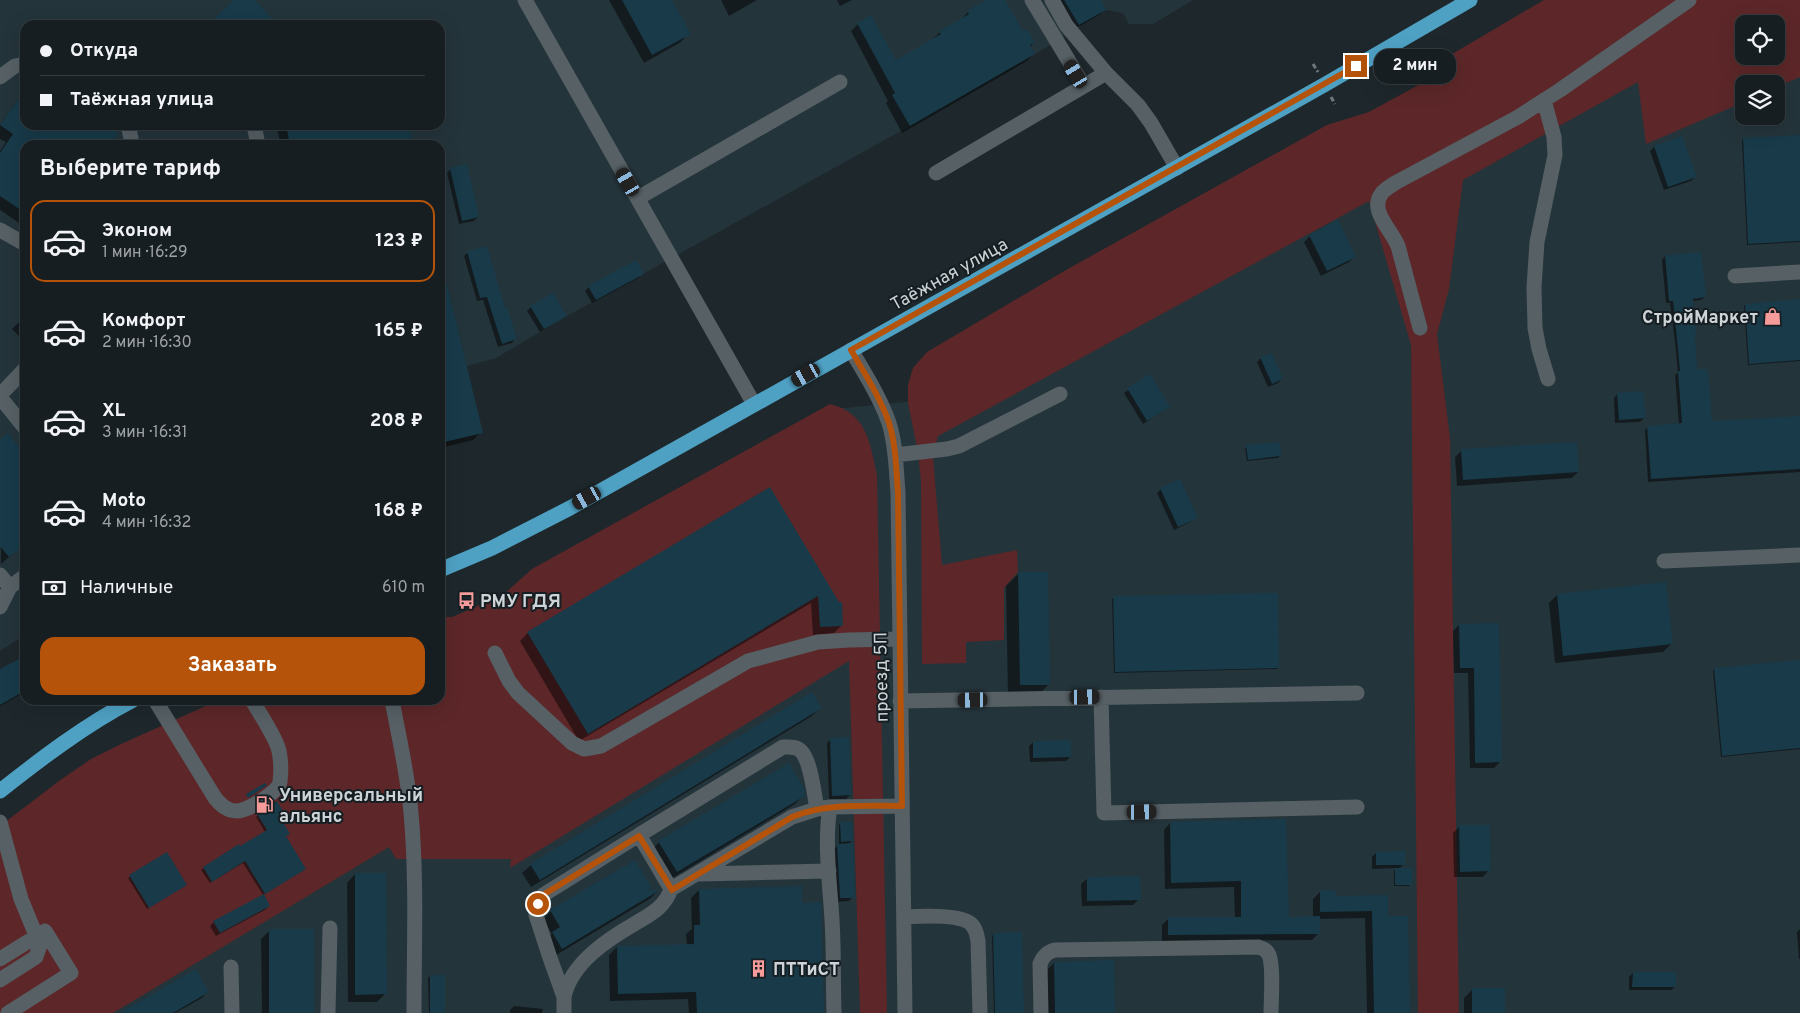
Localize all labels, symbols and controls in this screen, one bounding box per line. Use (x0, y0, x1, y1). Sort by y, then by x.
map controls (1735, 15, 1785, 125)
button: locate (1735, 15, 1785, 65)
text: Откуда (70, 39, 138, 63)
callout: 2 мин (1374, 48, 1456, 84)
route end (1345, 55, 1367, 77)
text: 2 мин (1393, 56, 1437, 76)
car (1061, 57, 1090, 91)
button: layers (1735, 75, 1785, 125)
text: Таёжная улица (70, 88, 214, 112)
text: Выберите тариф (40, 156, 221, 183)
car (614, 165, 641, 199)
icon: car (42, 219, 87, 264)
text: Эконом (102, 219, 172, 243)
text: 123 ₽ (375, 229, 423, 253)
street label: Таёжная улица (887, 234, 1012, 317)
text: 1 мин · 16:29 (102, 243, 188, 263)
place label: СтройМаркет (1642, 307, 1759, 330)
shop icon: СтройМаркет (1762, 307, 1782, 327)
icon: car (42, 309, 87, 354)
text: Комфорт (102, 309, 185, 333)
text: 165 ₽ (375, 319, 423, 343)
text: 2 мин · 16:30 (102, 333, 192, 353)
car (789, 361, 822, 389)
icon: car (42, 399, 87, 444)
text: XL (102, 399, 125, 423)
text: 208 ₽ (370, 409, 423, 433)
text: 3 мин · 16:31 (102, 423, 187, 443)
car (570, 484, 603, 512)
icon: car (42, 489, 87, 534)
text: Moto (102, 489, 146, 513)
text: 168 ₽ (375, 499, 423, 523)
text: 4 мин · 16:32 (102, 513, 191, 533)
icon: cash (40, 574, 68, 602)
text: Наличные (80, 576, 173, 600)
text: 610 m (382, 578, 425, 598)
bus stop icon: РМУ ГДЯ (456, 591, 476, 611)
place label: РМУ ГДЯ (480, 591, 561, 614)
street label: проезд 5П (870, 632, 895, 722)
button: Заказать (40, 637, 425, 695)
car (1069, 689, 1100, 705)
car (957, 692, 988, 708)
place label: Универсальный альянс (279, 785, 423, 829)
fuel station icon: Универсальный альянс (255, 795, 275, 815)
car (1126, 804, 1157, 820)
route start (527, 893, 549, 915)
building icon: ПТТиСТ (749, 959, 769, 979)
place label: ПТТиСТ (773, 959, 840, 982)

